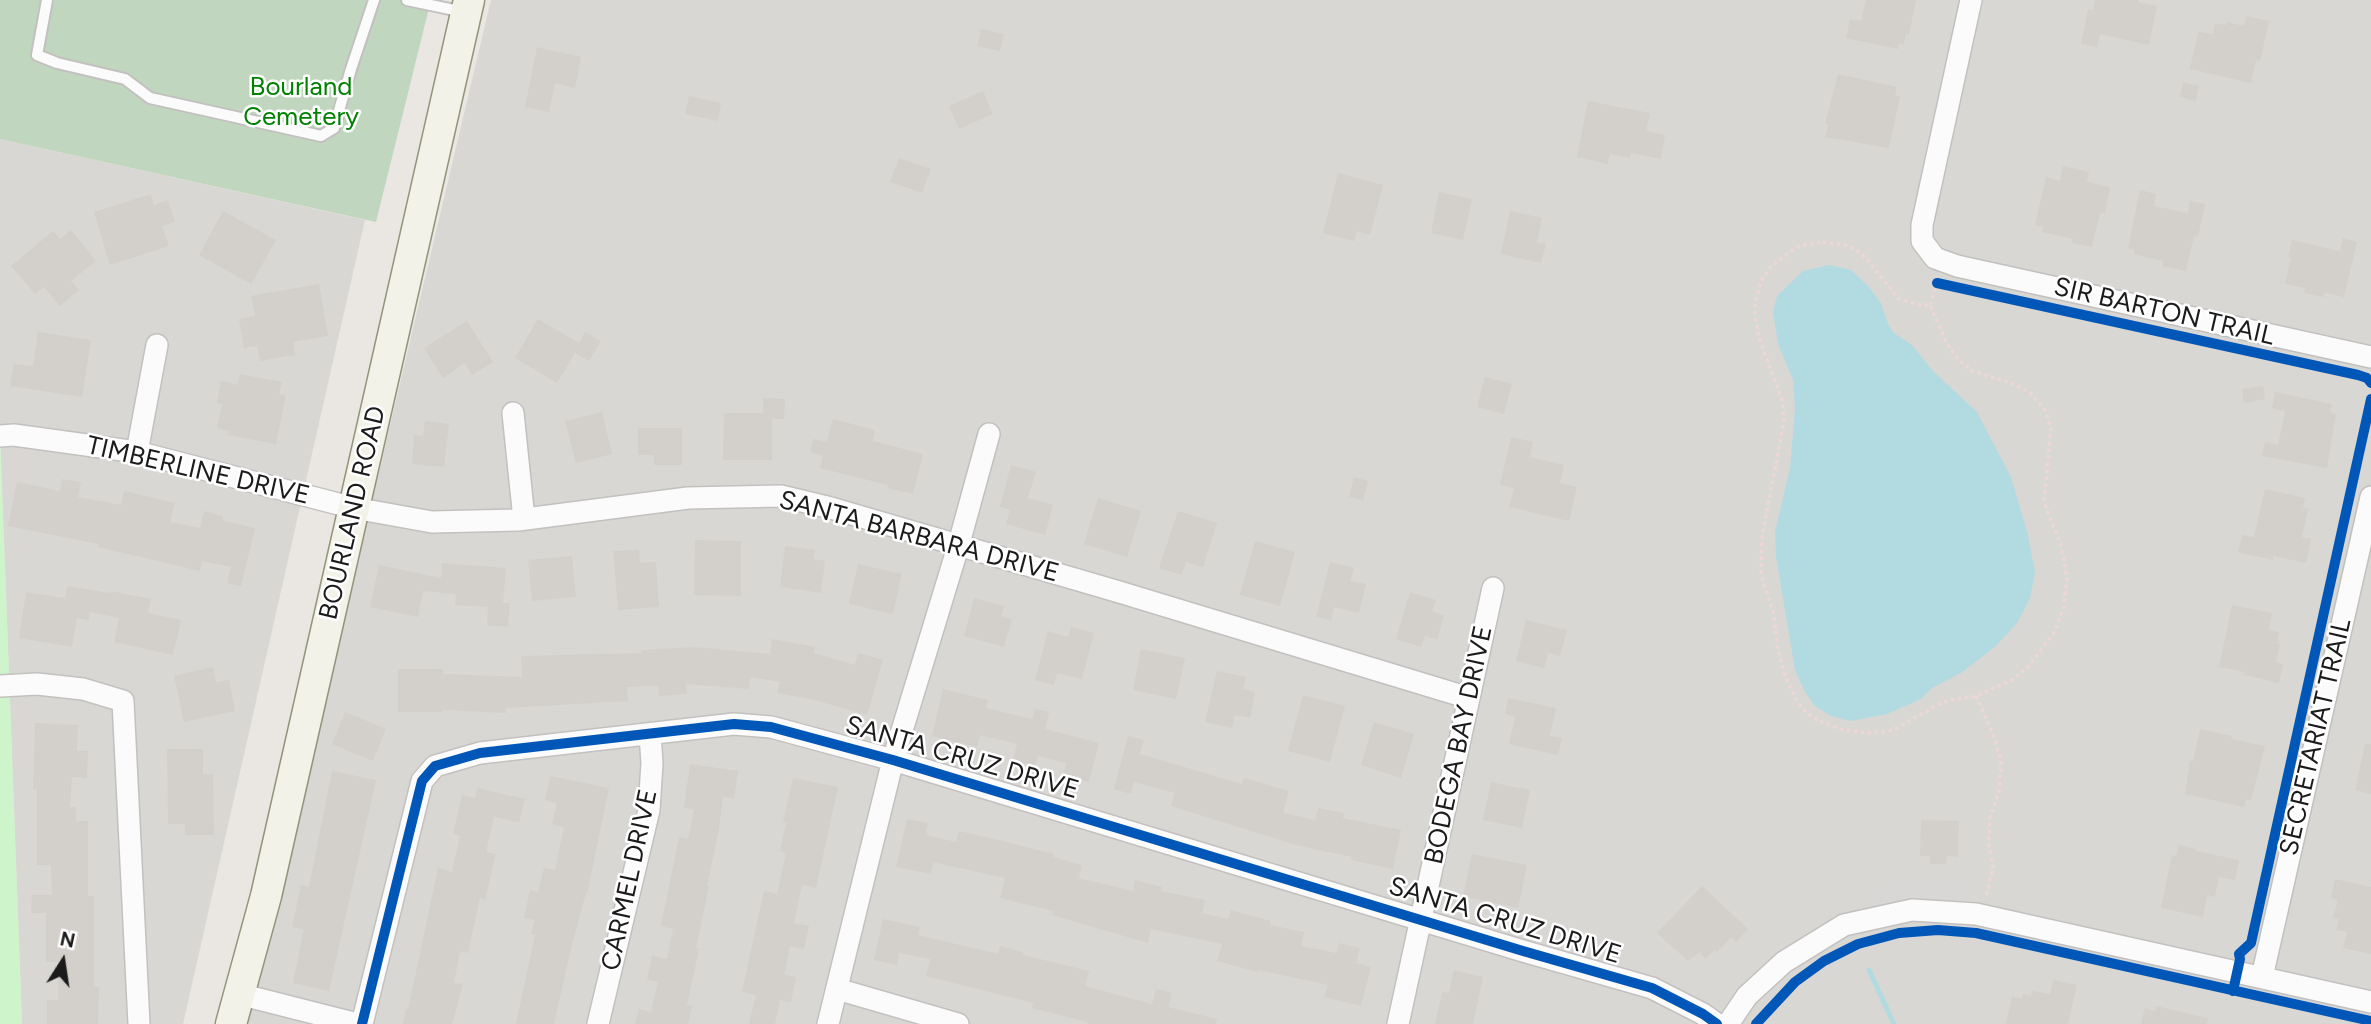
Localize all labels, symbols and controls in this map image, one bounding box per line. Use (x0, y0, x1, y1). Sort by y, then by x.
park label: Bourland Cemetery (243, 71, 359, 132)
street label: SIR BARTON TRAIL (2051, 271, 2277, 353)
street label: BOURLAND ROAD (313, 403, 393, 623)
street label: TIMBERLINE DRIVE (83, 430, 313, 512)
street label: SANTA BARBARA DRIVE (776, 485, 1062, 589)
street label: SECRETARIAT TRAIL (2274, 616, 2358, 858)
street label: BODEGA BAY DRIVE (1418, 623, 1500, 867)
street label: SANTA CRUZ DRIVE (842, 710, 1082, 806)
street label: CARMEL DRIVE (596, 786, 664, 974)
street label: SANTA CRUZ DRIVE (1385, 871, 1625, 971)
north arrow (28, 926, 98, 996)
text: N (58, 927, 77, 953)

